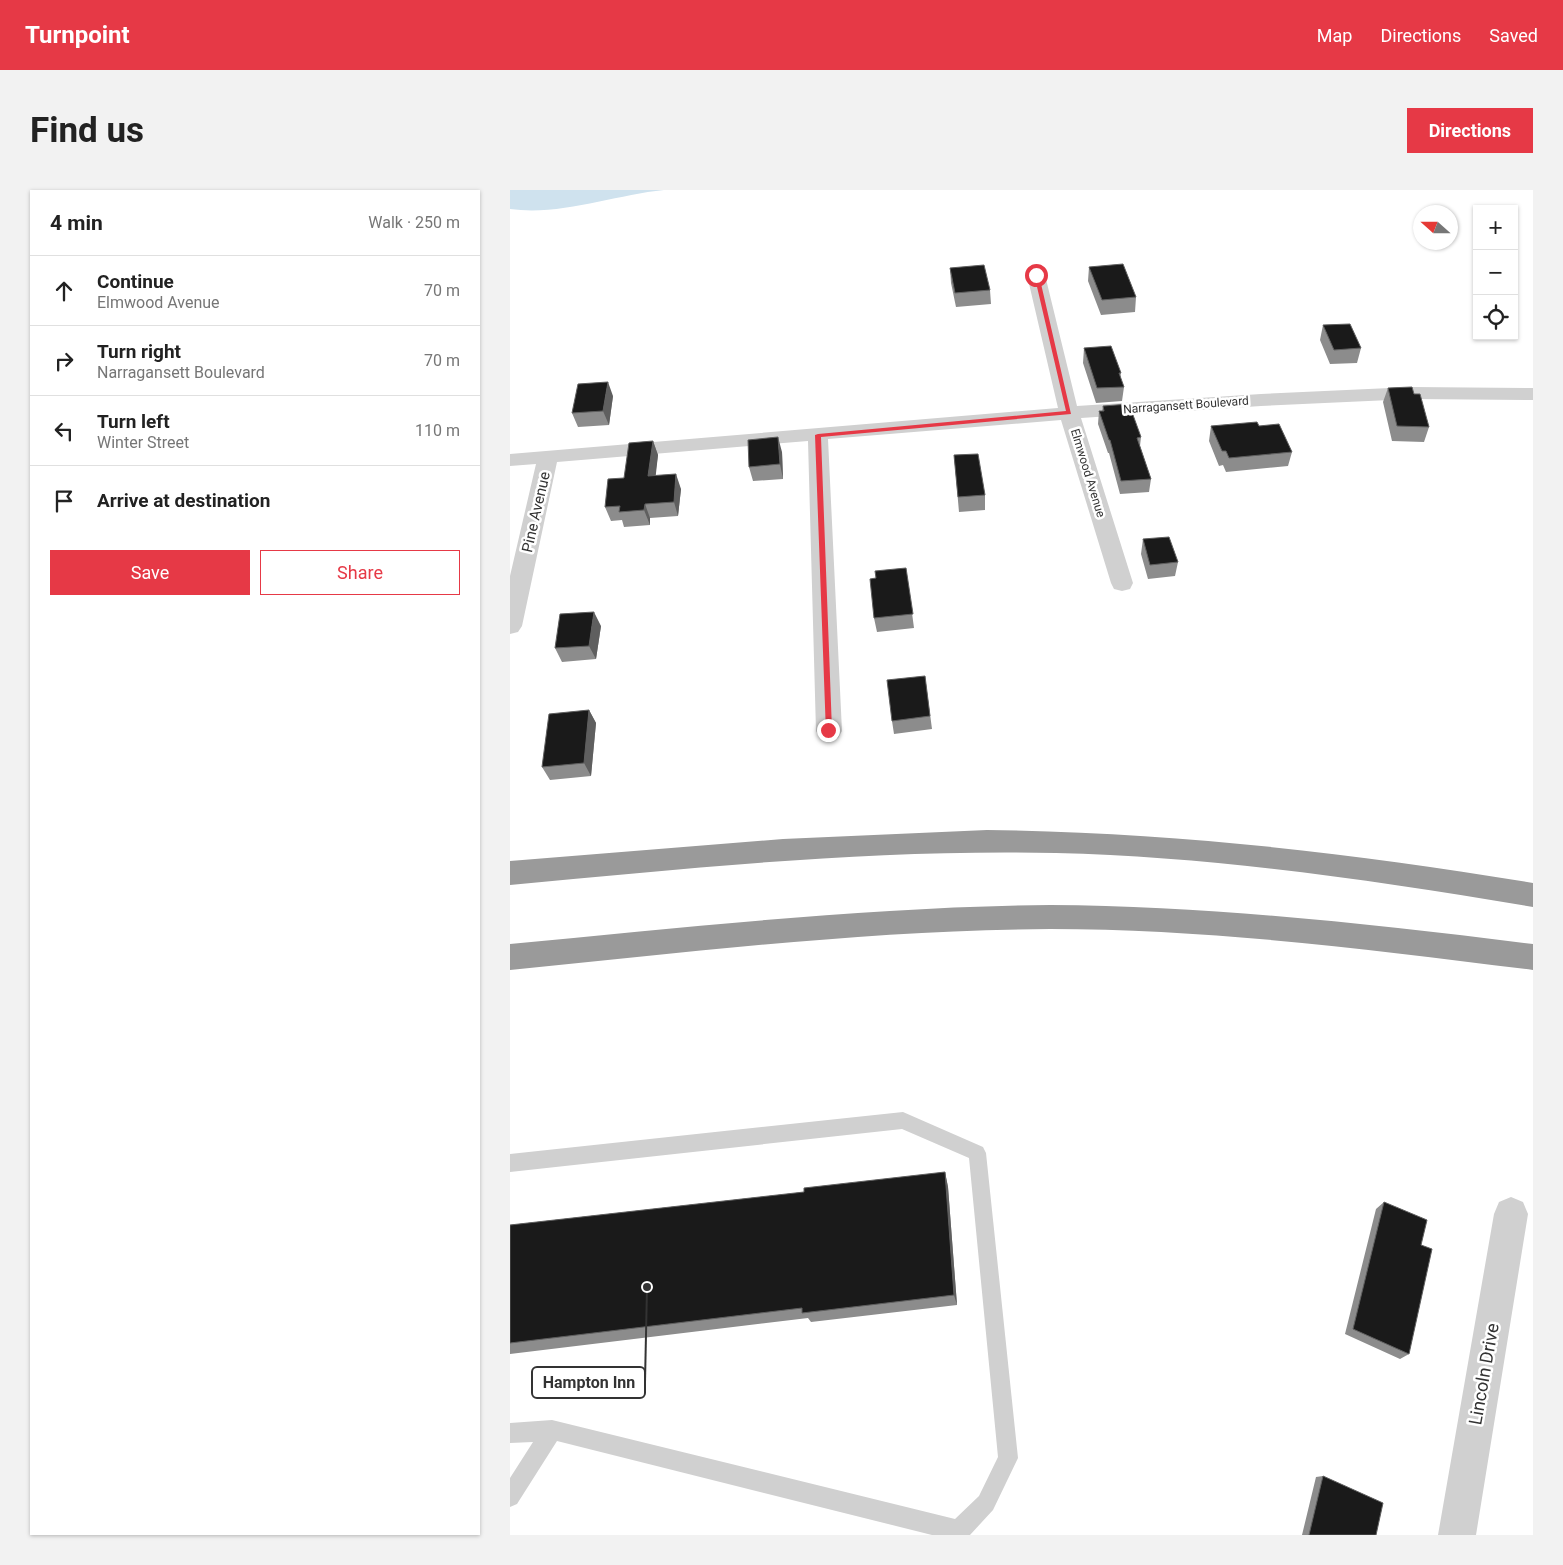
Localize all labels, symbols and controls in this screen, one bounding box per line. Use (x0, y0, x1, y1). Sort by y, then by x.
text: Turnpoint (25, 21, 130, 49)
text: Map (1317, 25, 1352, 46)
text: Directions (1380, 25, 1461, 46)
text: Saved (1489, 25, 1538, 46)
button: Directions (1407, 108, 1533, 153)
text: Find us (30, 110, 144, 151)
north arrow (1413, 205, 1458, 250)
map controls (1473, 205, 1518, 340)
button: + (1473, 205, 1518, 250)
text: 4 min (50, 211, 103, 235)
text: Walk · 250 m (368, 213, 460, 232)
button: − (1473, 250, 1518, 295)
route start (1025, 264, 1048, 287)
text: Continue (97, 270, 174, 293)
icon: ahead (50, 277, 78, 305)
text: 70 m (424, 281, 460, 300)
text: Elmwood Avenue (97, 293, 220, 312)
button: locate (1473, 295, 1518, 340)
text: Turn right (97, 340, 181, 363)
icon: right (50, 347, 78, 375)
text: 70 m (424, 351, 460, 370)
text: Narragansett Boulevard (97, 363, 265, 382)
street label: Narragansett Boulevard (1123, 394, 1249, 416)
text: Turn left (97, 410, 170, 433)
icon: left (50, 417, 78, 445)
text: 110 m (415, 421, 460, 440)
street label: Elmwood Avenue (1068, 427, 1108, 519)
text: Winter Street (97, 433, 189, 452)
street label: Pine Avenue (518, 470, 554, 554)
icon: arrive (50, 487, 78, 515)
text: Arrive at destination (97, 489, 270, 512)
button: Save (50, 550, 250, 595)
button: Share (260, 550, 460, 595)
route end (817, 719, 840, 742)
street label: Lincoln Drive (1464, 1321, 1503, 1426)
callout: Hampton Inn (532, 1367, 645, 1398)
text: Hampton Inn (543, 1373, 635, 1392)

